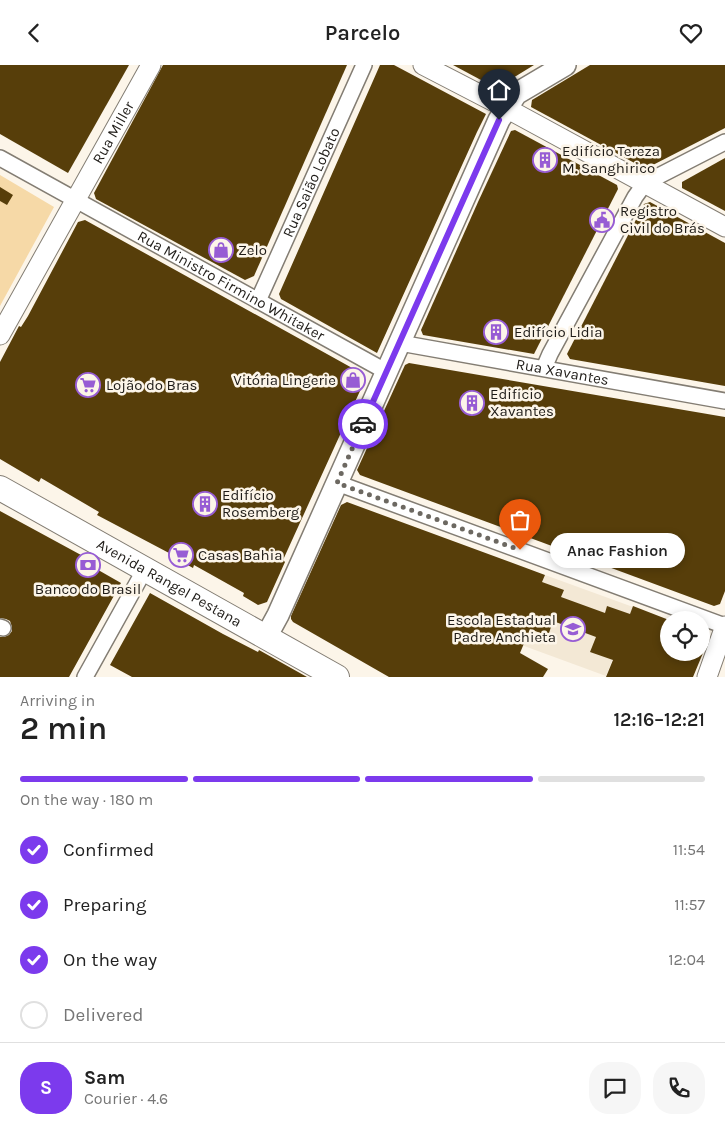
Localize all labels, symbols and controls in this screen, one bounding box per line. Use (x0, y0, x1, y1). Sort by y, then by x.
icon: back (20, 19, 48, 47)
icon: heart (677, 19, 705, 47)
text: Parcelo (325, 20, 400, 46)
pin (478, 69, 520, 120)
icon: home (485, 76, 513, 104)
street label: Rua Miller (89, 98, 138, 167)
street label: Rua Saião Lobato (279, 125, 344, 240)
place label: Edifício Tereza M. Sanghirico (562, 142, 660, 177)
building icon: Edifício Tereza M. Sanghirico (532, 147, 558, 173)
place label: Registro Civil do Brás (620, 202, 705, 237)
public building icon: Registro Civil do Brás (589, 207, 615, 233)
street label: Rua Ministro Firmino Whitaker (134, 227, 328, 345)
shop icon: Zelo (208, 237, 234, 263)
place label: Zelo (238, 241, 267, 259)
building icon: Edifício Lidia (483, 319, 509, 345)
place label: Edifício Lidia (514, 323, 602, 341)
street label: Rua Xavantes (515, 355, 610, 389)
shop icon: Vitória Lingerie (340, 367, 366, 393)
place label: Vitória Lingerie (233, 371, 336, 389)
supermarket icon: Lojão do Bras (75, 372, 101, 398)
place label: Lojão do Bras (106, 376, 197, 394)
place label: Edificio Xavantes (490, 385, 554, 420)
building icon: Edificio Xavantes (459, 390, 485, 416)
courier (338, 399, 388, 449)
icon: car (349, 410, 377, 438)
place label: Edifício Rosemberg (222, 486, 300, 521)
building icon: Edifício Rosemberg (192, 491, 218, 517)
pin (499, 499, 541, 550)
icon: bag (506, 506, 534, 534)
callout: Anac Fashion (550, 533, 685, 567)
street label: Avenida Rangel Pestana (94, 535, 245, 631)
text: Anac Fashion (567, 541, 668, 560)
supermarket icon: Casas Bahia (168, 542, 194, 568)
place label: Casas Bahia (198, 546, 282, 564)
bank icon: Banco do Brasil (75, 552, 101, 578)
place label: Banco do Brasil (35, 580, 141, 598)
place label: Escola Estadual Padre Anchieta (447, 611, 556, 646)
map controls (660, 611, 710, 661)
button: locate (660, 611, 710, 661)
school or university icon: Escola Estadual Padre Anchieta (560, 616, 586, 642)
text: Arriving in (20, 691, 95, 710)
text: 12:16–12:21 (613, 709, 705, 731)
text: 2 min (20, 710, 107, 747)
text: On the way · 180 m (20, 790, 153, 809)
icon: check (20, 836, 48, 864)
text: Confirmed (63, 839, 154, 861)
text: 11:54 (673, 840, 705, 859)
icon: check (20, 891, 48, 919)
text: Preparing (63, 894, 146, 916)
text: 11:57 (674, 895, 705, 914)
icon: check (20, 946, 48, 974)
text: On the way (63, 949, 157, 971)
text: 12:04 (668, 950, 705, 969)
text: Delivered (63, 1004, 143, 1026)
button: chat (589, 1062, 641, 1114)
button: phone (653, 1062, 705, 1114)
text: Sam (84, 1067, 125, 1089)
text: S (40, 1077, 52, 1099)
text: Courier · 4.6 (84, 1089, 168, 1108)

